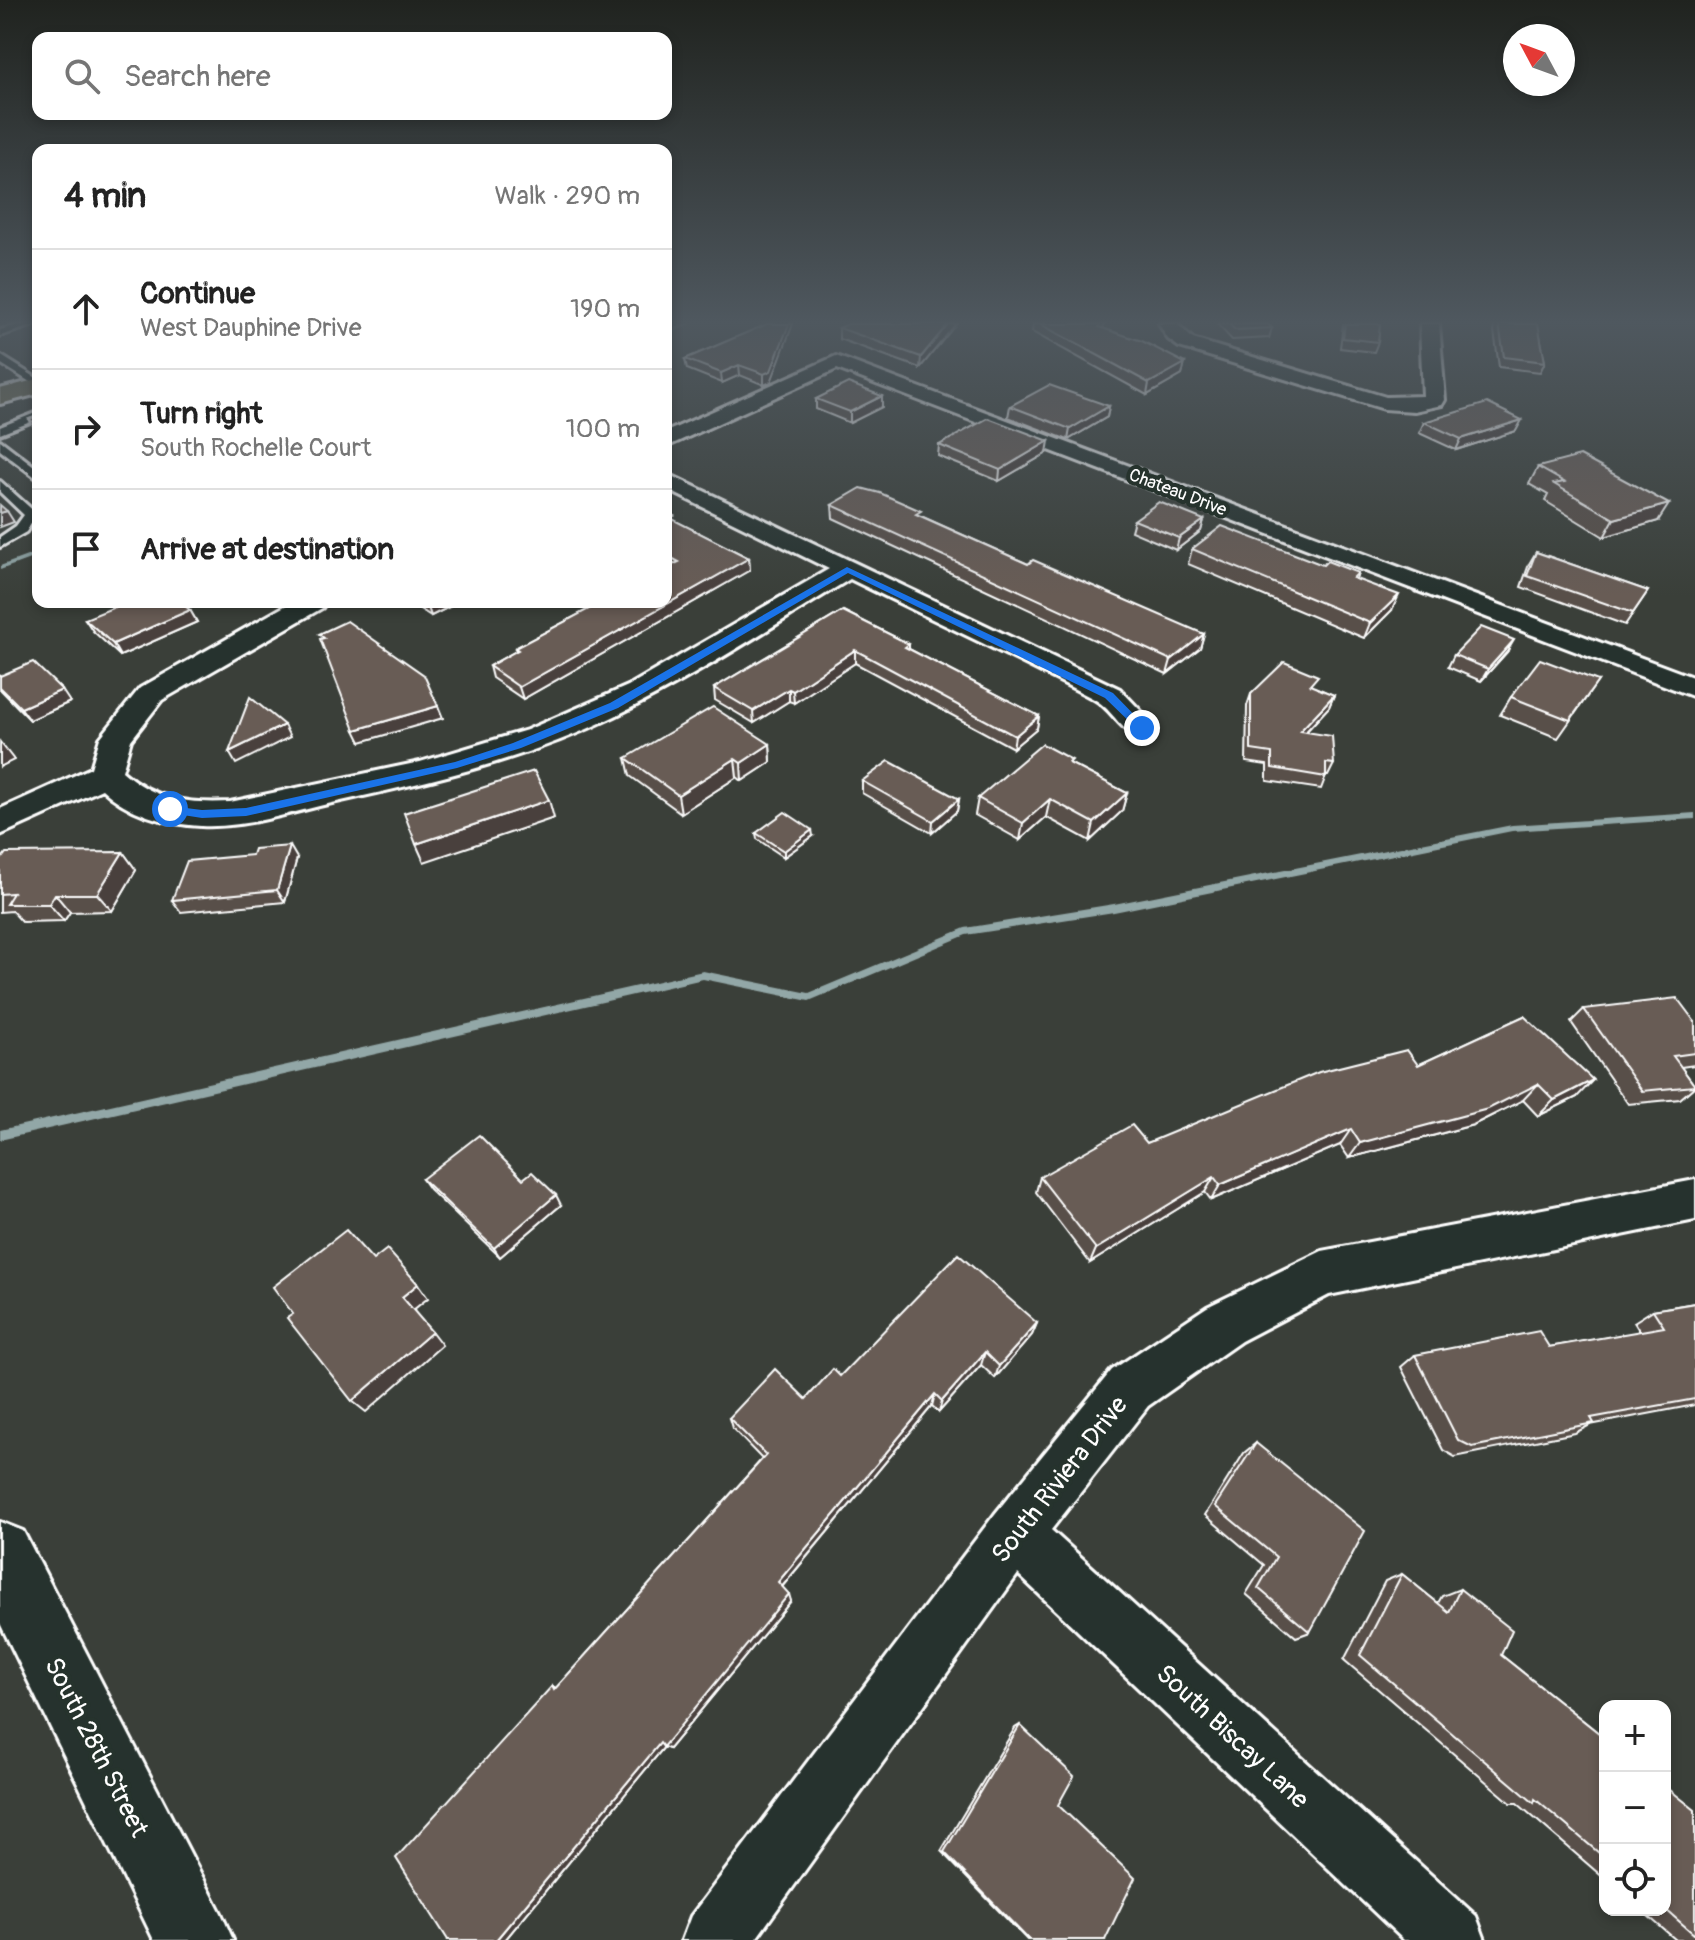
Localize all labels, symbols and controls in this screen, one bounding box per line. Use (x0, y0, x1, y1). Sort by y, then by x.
north arrow (1503, 24, 1575, 96)
search box (32, 32, 672, 120)
icon: search (60, 54, 104, 98)
text: Search here (124, 58, 271, 95)
text: 4 min (64, 175, 146, 218)
text: Walk · 290 m (495, 180, 640, 212)
text: Continue (140, 275, 255, 312)
icon: ahead (64, 287, 108, 331)
text: 190 m (570, 293, 640, 325)
text: West Dauphine Drive (140, 312, 362, 344)
text: Turn right (140, 395, 263, 432)
icon: right (64, 407, 108, 451)
text: 100 m (566, 413, 640, 445)
text: South Rochelle Court (140, 432, 371, 464)
street label: Chateau Drive (1126, 463, 1230, 522)
icon: arrive (64, 527, 108, 571)
text: Arrive at destination (140, 531, 394, 568)
route end (1124, 710, 1160, 746)
route start (152, 791, 188, 827)
street label: South Riviera Drive (985, 1390, 1135, 1569)
street label: South 28th Street (37, 1652, 155, 1843)
street label: South Biscay Lane (1149, 1658, 1315, 1816)
map controls (1599, 1700, 1671, 1916)
button: + (1599, 1700, 1671, 1772)
button: − (1599, 1772, 1671, 1844)
button: locate (1599, 1844, 1671, 1916)

